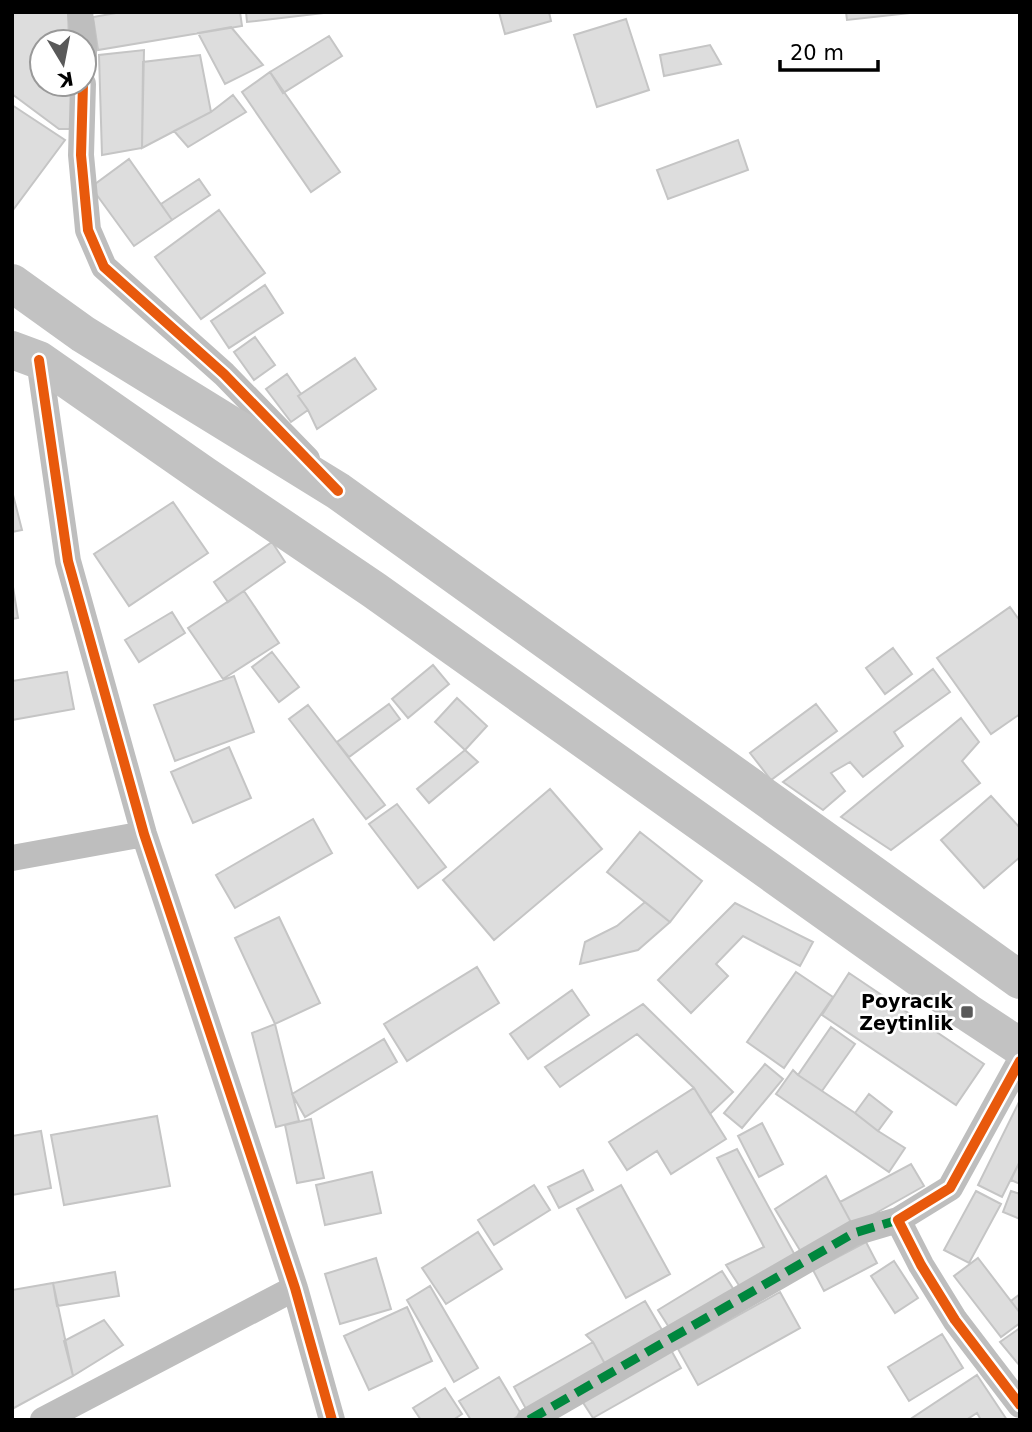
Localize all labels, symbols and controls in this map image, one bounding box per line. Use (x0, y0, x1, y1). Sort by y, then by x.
north arrow (28, 28, 98, 98)
scale bar (780, 28, 878, 72)
text: 20 m (790, 41, 844, 65)
text: K (56, 68, 75, 92)
place label: Poyracık Zeytinlik (859, 990, 953, 1034)
marker: Poyracık Zeytinlik (959, 1004, 975, 1020)

